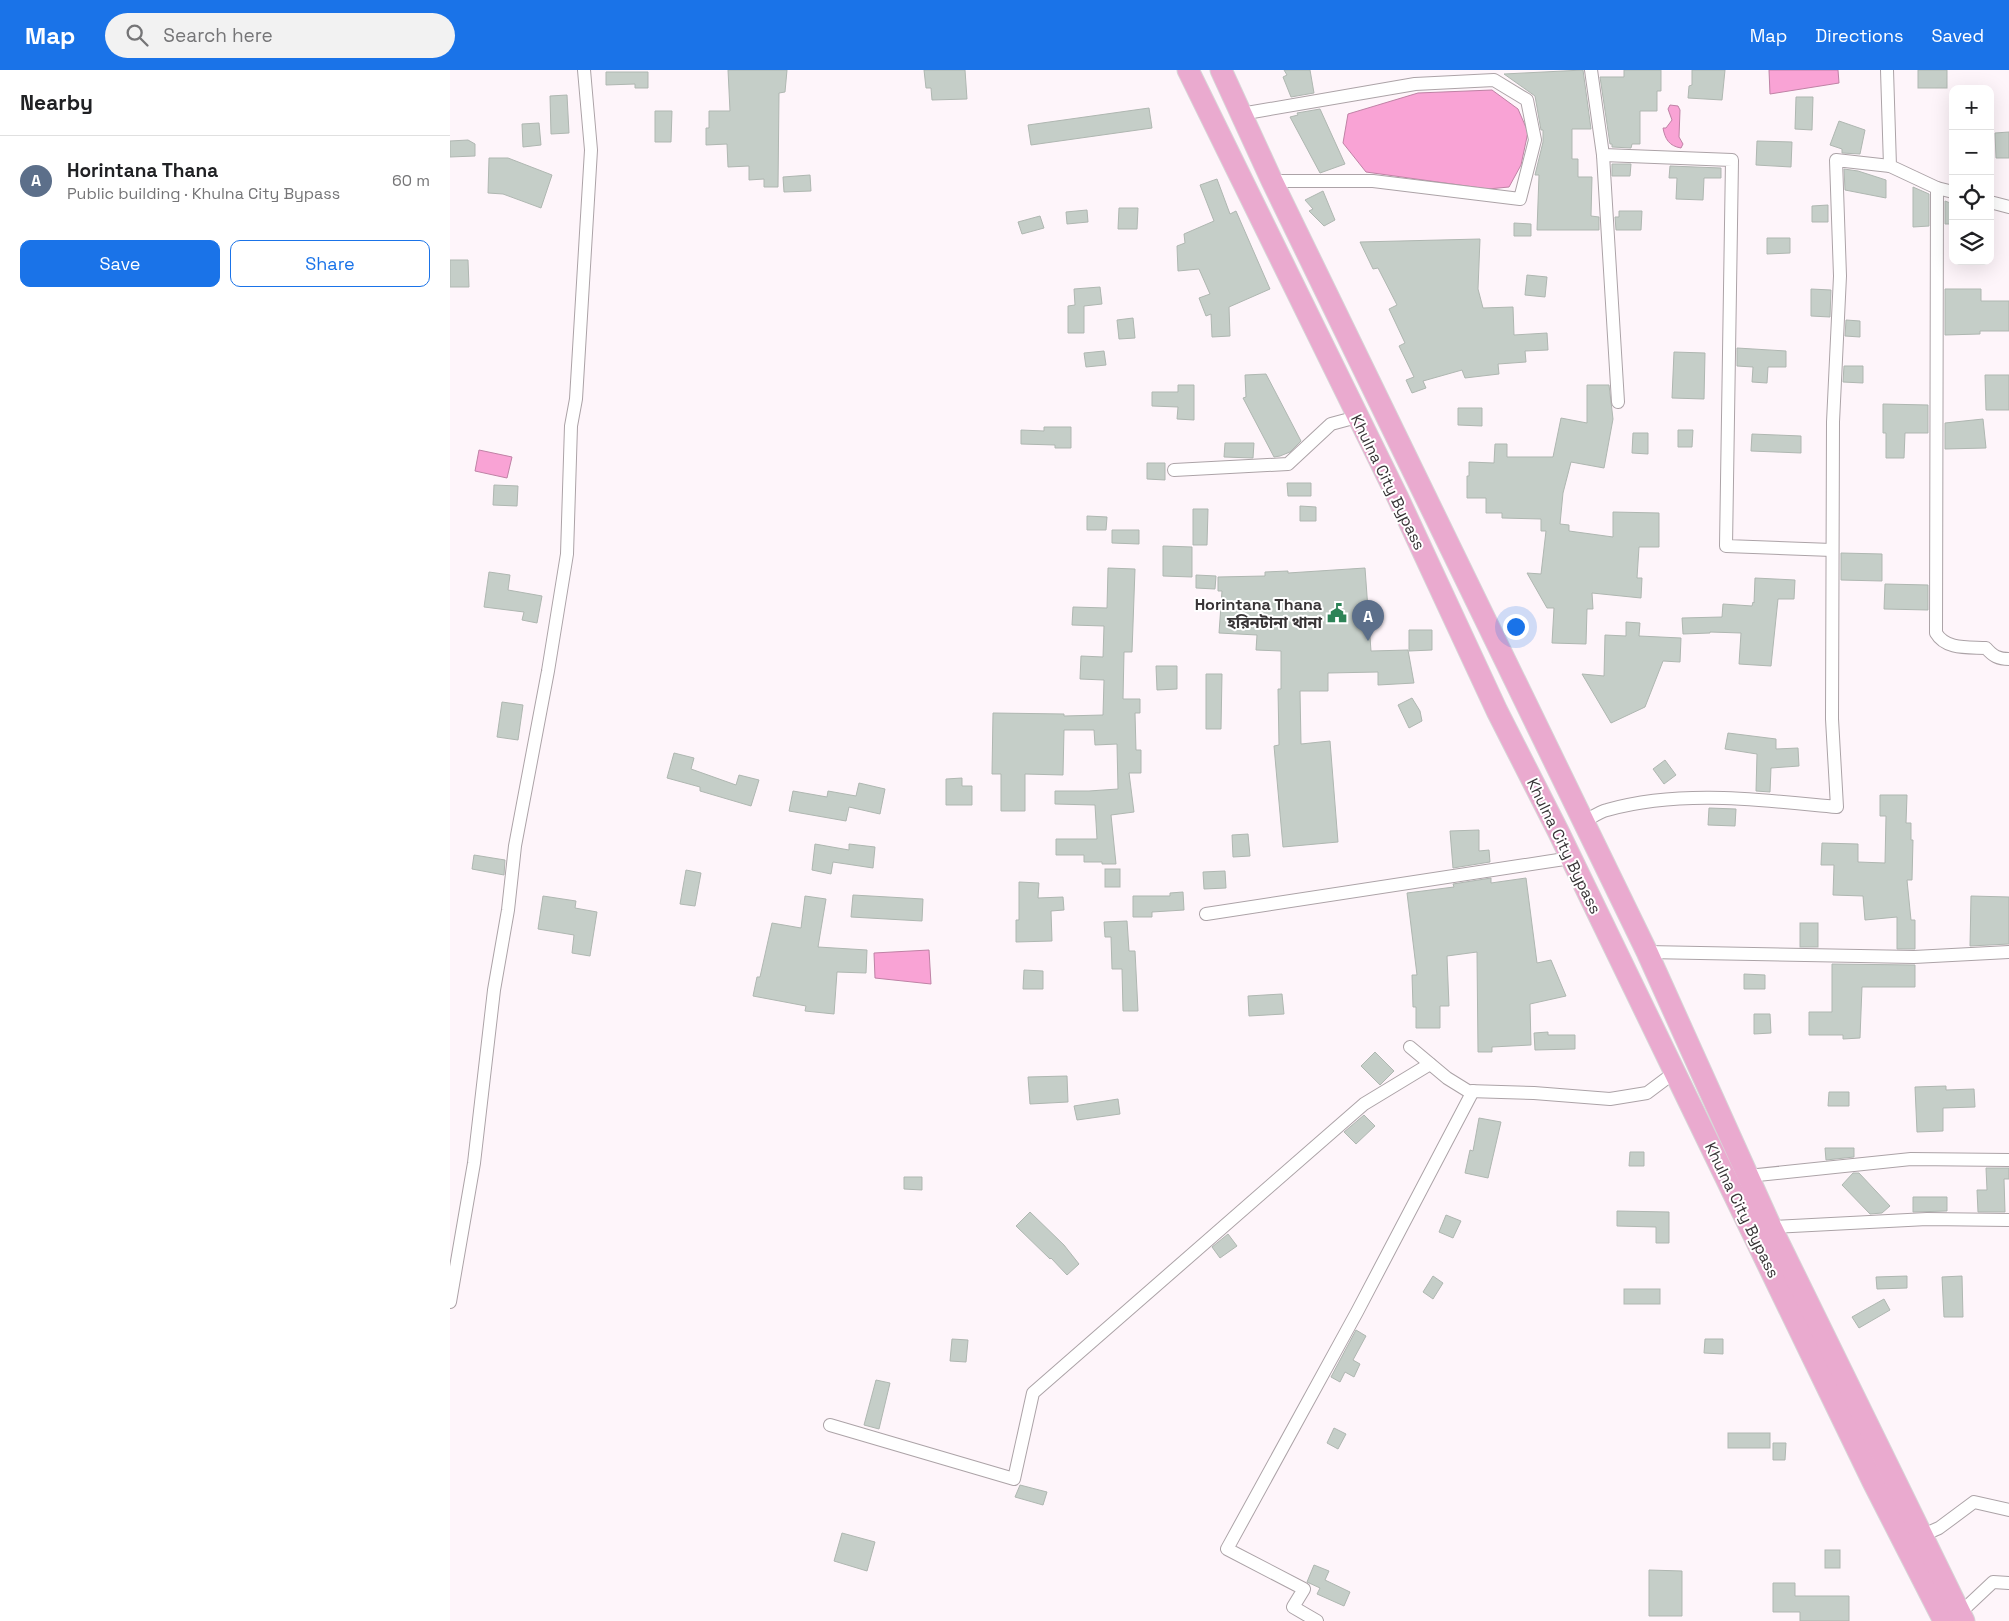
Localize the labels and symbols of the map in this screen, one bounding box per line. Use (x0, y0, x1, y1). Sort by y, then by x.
street label: Khulna City Bypass (1346, 411, 1430, 553)
place label: Horintana Thana হরিনটানা থানা (1195, 594, 1322, 633)
pin: A (1352, 600, 1384, 641)
public building icon: Horintana Thana হরিনটানা থানা (1326, 602, 1348, 624)
your location (1503, 614, 1529, 640)
street label: Khulna City Bypass (1522, 775, 1606, 917)
street label: Khulna City Bypass (1700, 1139, 1784, 1281)

